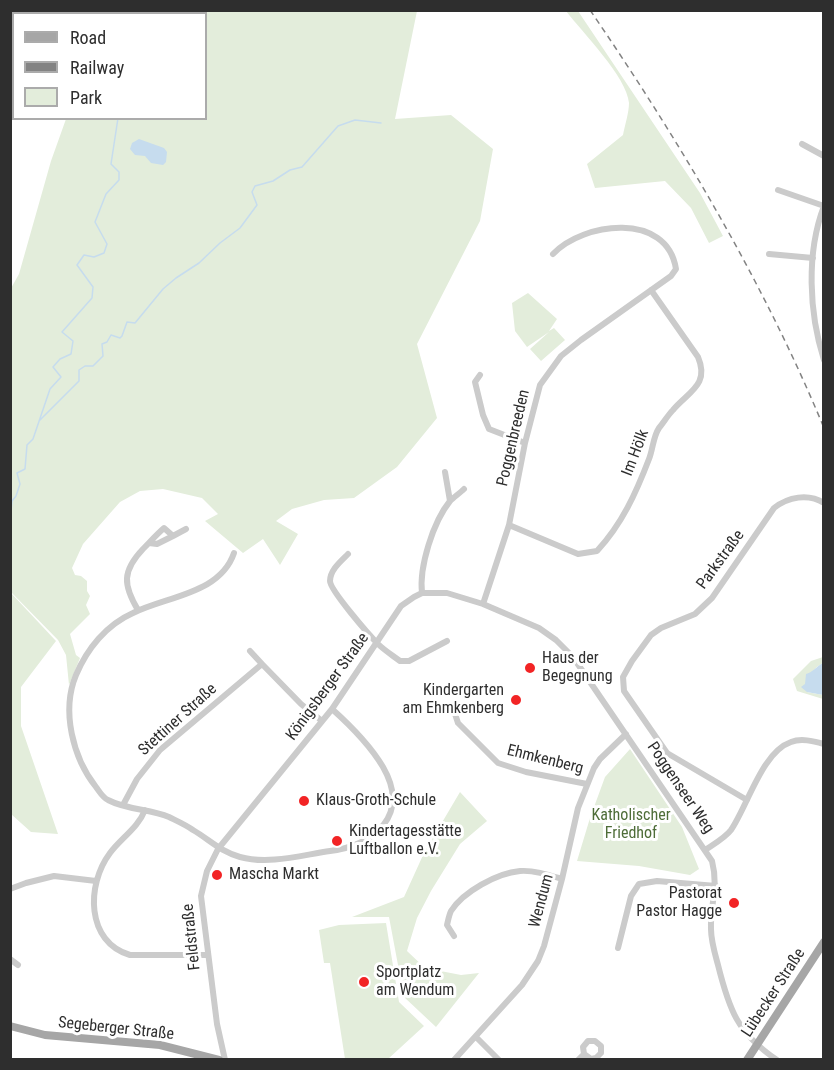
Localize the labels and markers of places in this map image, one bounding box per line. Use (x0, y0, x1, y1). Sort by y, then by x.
place label: Haus der Begegnung (542, 649, 613, 687)
marker: Haus der Begegnung (523, 661, 537, 675)
place label: Kindergarten am Ehmkenberg (403, 681, 504, 719)
marker: Kindergarten am Ehmkenberg (509, 693, 523, 707)
place label: Klaus-Groth-Schule (316, 791, 436, 811)
marker: Klaus-Groth-Schule (297, 794, 311, 808)
place label: Kindertagesstätte Luftballon e.V. (349, 822, 462, 860)
marker: Kindertagesstätte Luftballon e.V. (330, 834, 344, 848)
place label: Mascha Markt (229, 865, 319, 885)
marker: Mascha Markt (210, 868, 224, 882)
place label: Pastorat Pastor Hagge (636, 884, 722, 922)
marker: Pastorat Pastor Hagge (727, 896, 741, 910)
place label: Sportplatz am Wendum (376, 963, 454, 1001)
marker: Sportplatz am Wendum (357, 975, 371, 989)

